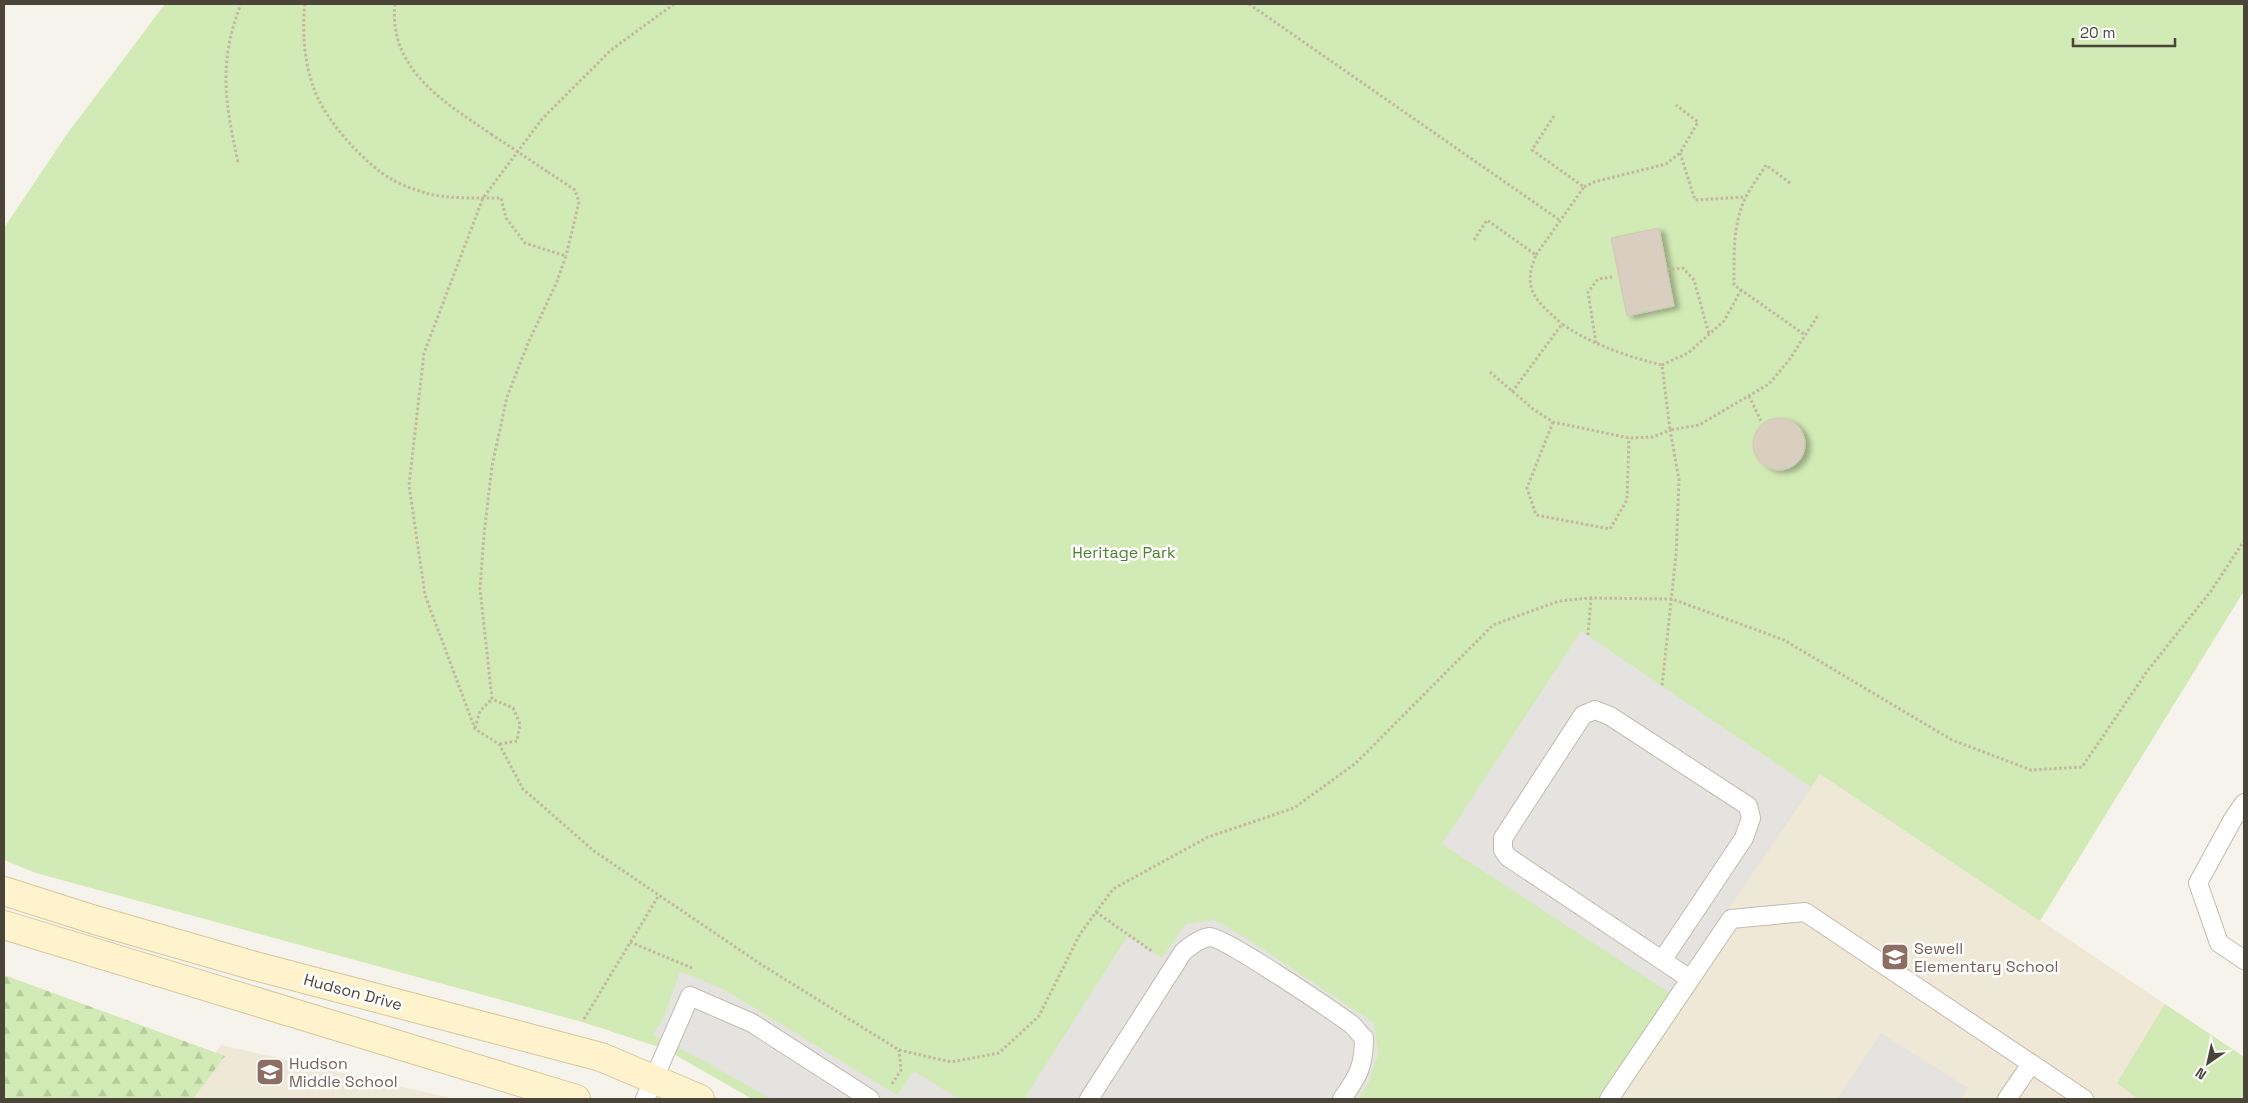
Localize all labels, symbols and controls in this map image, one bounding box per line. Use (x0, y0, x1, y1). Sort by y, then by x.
scale bar (2073, 15, 2176, 47)
text: 20 m (2080, 23, 2115, 42)
park label: Heritage Park (1072, 542, 1176, 563)
place label: Sewell Elementary School (1914, 938, 2059, 977)
school or university icon: Sewell Elementary School (1880, 942, 1910, 972)
street label: Hudson Drive (301, 969, 405, 1015)
north arrow (2183, 1038, 2233, 1088)
place label: Hudson Middle School (289, 1053, 398, 1092)
school or university icon: Hudson Middle School (255, 1057, 285, 1087)
text: N (2192, 1064, 2210, 1084)

